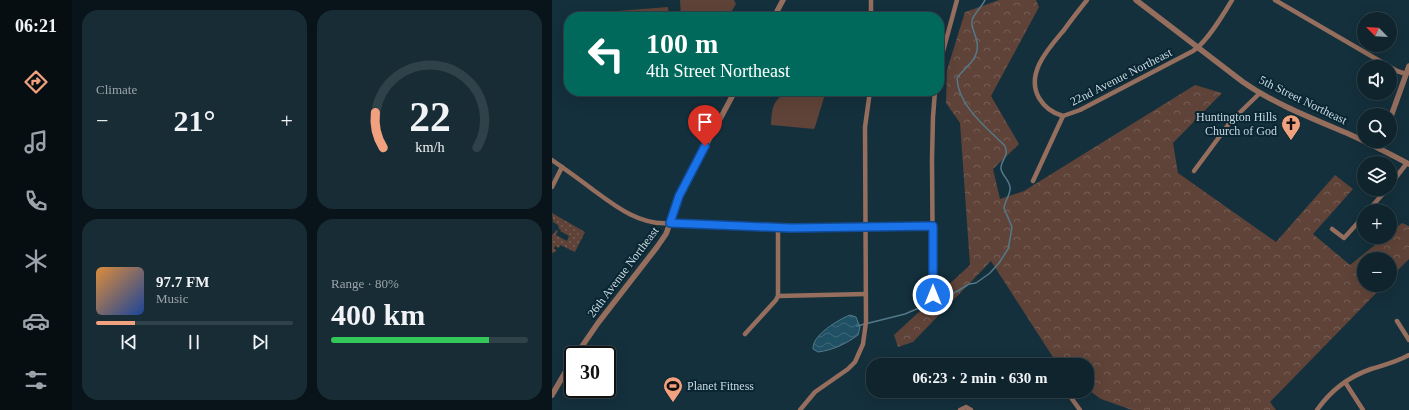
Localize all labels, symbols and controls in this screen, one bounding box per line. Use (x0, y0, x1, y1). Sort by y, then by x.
north arrow (1357, 12, 1397, 52)
map controls (1357, 12, 1397, 292)
text: 06:21 (15, 16, 57, 36)
icon: left (580, 28, 632, 80)
text: 100 m (646, 28, 718, 59)
street label: 22nd Avenue Northeast (1068, 45, 1175, 109)
button: sound (1357, 60, 1397, 100)
text: 4th Street Northeast (646, 61, 790, 81)
icon: directions (22, 68, 50, 96)
street label: 5th Street Northeast (1257, 73, 1350, 128)
text: Climate (96, 82, 137, 97)
text: 22 (409, 93, 450, 139)
text: 21° (174, 104, 216, 137)
pin (688, 105, 722, 146)
text: − (96, 108, 108, 133)
text: + (281, 108, 293, 133)
button: search (1357, 108, 1397, 148)
place label: Huntington Hills Church of God (1196, 110, 1277, 138)
icon: arrive (694, 111, 716, 133)
church icon: Huntington Hills Church of God (1280, 113, 1302, 141)
icon: music (22, 128, 50, 156)
text: km/h (415, 138, 444, 154)
button: layers (1357, 156, 1397, 196)
icon: phone (22, 187, 50, 215)
button: + (1357, 204, 1397, 244)
street label: 26th Avenue Northeast (584, 223, 662, 320)
icon: climate (22, 247, 50, 275)
button: − (1357, 252, 1397, 292)
text: 97.7 FM (156, 274, 209, 290)
position arrow (912, 274, 954, 316)
text: Range · 80% (331, 276, 399, 291)
text: Music (156, 291, 189, 306)
text: 400 km (331, 298, 425, 331)
icon: car (22, 307, 50, 335)
icon: previous (118, 331, 140, 353)
icon: pause (183, 331, 205, 353)
icon: next (249, 331, 271, 353)
speed limit sign: 30 (564, 346, 616, 398)
icon: filters (22, 366, 50, 394)
text: 06:23 · 2 min · 630 m (913, 370, 1048, 386)
sports icon: Planet Fitness (662, 375, 684, 403)
place label: Planet Fitness (687, 379, 754, 393)

